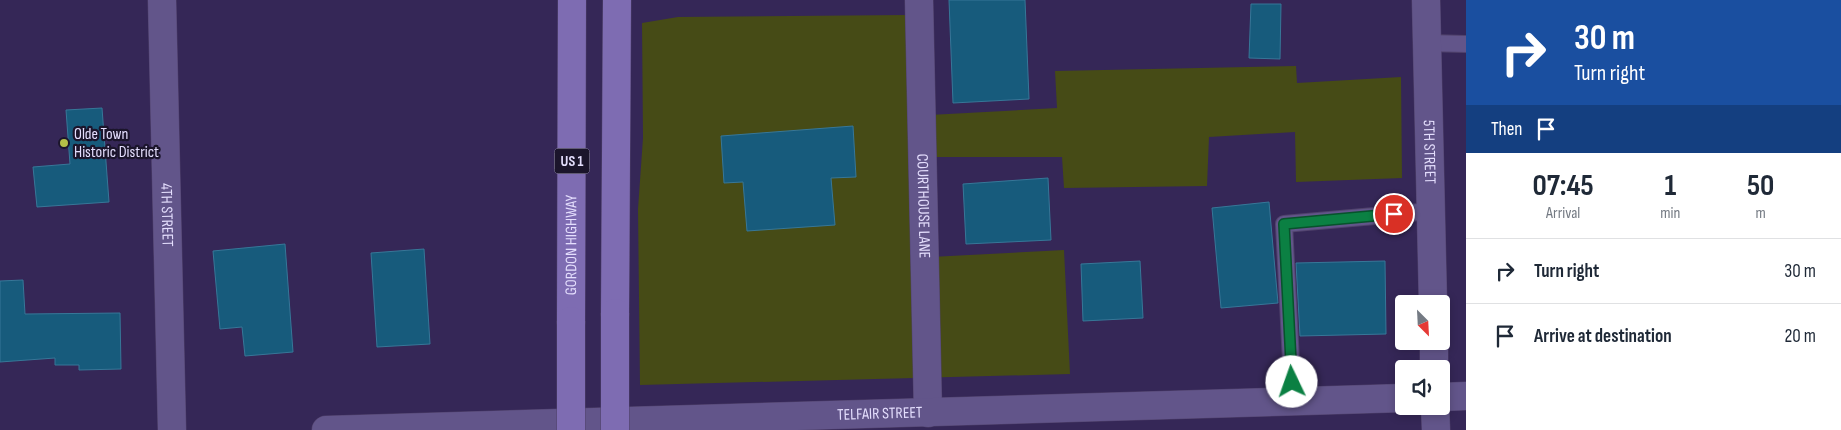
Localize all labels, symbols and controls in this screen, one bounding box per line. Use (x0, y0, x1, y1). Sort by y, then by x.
text: 30 m (1574, 17, 1635, 60)
icon: right (1491, 20, 1556, 85)
text: Turn right (1574, 60, 1645, 87)
icon: arrive (1532, 115, 1560, 143)
text: Then (1491, 118, 1522, 141)
street label: 5TH STREET (1419, 120, 1440, 185)
place label: Olde Town Historic District (74, 125, 159, 162)
marker: Olde Town Historic District (58, 137, 70, 149)
road number: US 1 (554, 148, 590, 174)
street label: COURTHOUSE LANE (913, 153, 934, 259)
text: 07:45 (1533, 168, 1594, 204)
text: 1 (1664, 168, 1676, 204)
text: 50 (1747, 168, 1774, 204)
street label: 4TH STREET (157, 183, 177, 247)
pin (1373, 193, 1415, 235)
street label: GORDON HIGHWAY (562, 195, 581, 295)
icon: arrive (1380, 200, 1408, 228)
text: Arrival (1546, 204, 1580, 223)
text: min (1660, 204, 1680, 223)
text: m (1756, 204, 1766, 223)
icon: right (1491, 257, 1519, 285)
text: Turn right (1534, 260, 1599, 283)
text: 30 m (1784, 260, 1816, 283)
north arrow (1395, 295, 1450, 350)
map controls (1395, 295, 1450, 415)
icon: arrive (1491, 322, 1519, 350)
text: Arrive at destination (1534, 325, 1672, 348)
text: 20 m (1784, 325, 1816, 348)
position arrow (1265, 355, 1317, 407)
button: sound (1395, 360, 1450, 415)
street label: TELFAIR STREET (837, 403, 923, 424)

